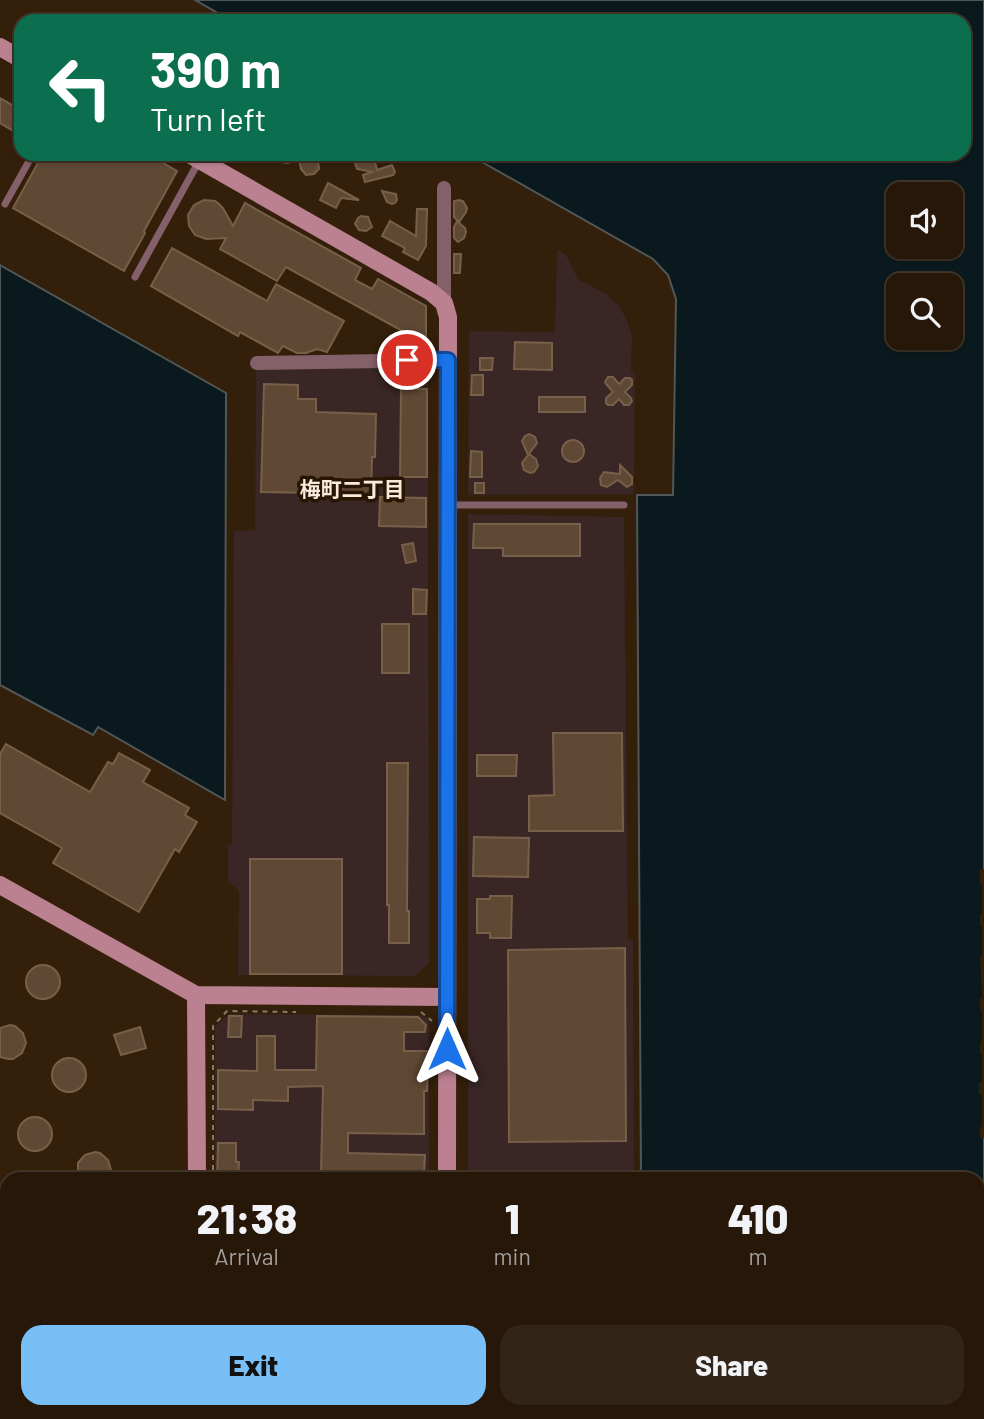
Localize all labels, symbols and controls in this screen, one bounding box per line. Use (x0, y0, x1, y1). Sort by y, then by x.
text: 390 m (150, 39, 281, 98)
icon: left (35, 42, 126, 133)
text: Turn left (150, 99, 267, 137)
map controls (886, 182, 963, 350)
button: sound (886, 182, 963, 259)
button: search (886, 273, 963, 350)
pin (377, 330, 437, 390)
icon: arrive (388, 341, 426, 379)
district label: 梅町二丁目 (300, 476, 405, 501)
position arrow (410, 1012, 484, 1086)
text: 21:38 (197, 1192, 297, 1242)
text: 1 (505, 1192, 520, 1242)
text: 410 (727, 1192, 788, 1242)
text: Arrival (215, 1242, 279, 1270)
text: min (494, 1242, 531, 1270)
text: m (748, 1242, 767, 1270)
button: Exit (21, 1325, 486, 1405)
button: Share (500, 1325, 964, 1405)

